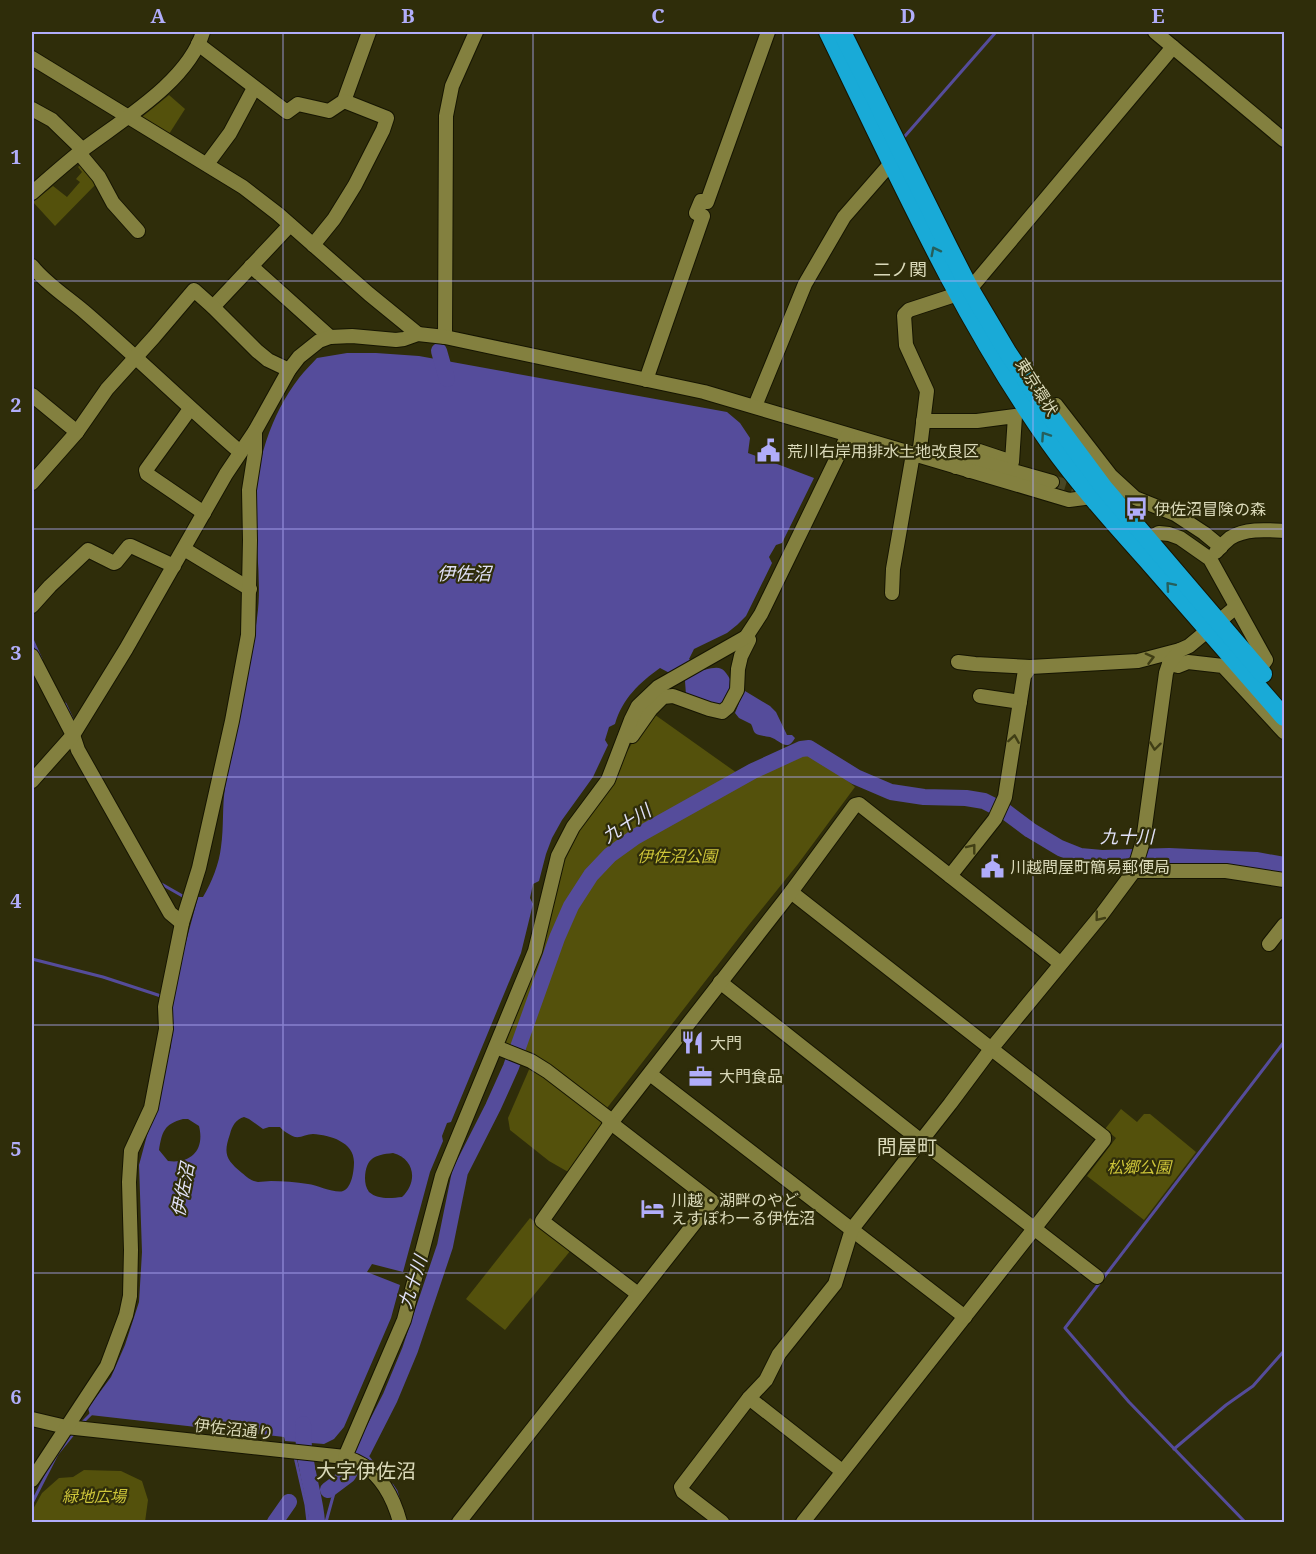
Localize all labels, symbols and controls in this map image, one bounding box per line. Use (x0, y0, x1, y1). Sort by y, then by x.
text: A (150, 2, 166, 29)
text: B (401, 2, 415, 29)
text: C (651, 2, 665, 29)
text: D (900, 2, 916, 29)
text: E (1151, 2, 1165, 29)
text: 1 (10, 143, 22, 170)
one-way arrow (930, 246, 942, 257)
district label: 二ノ関 (873, 257, 927, 281)
street label: 東京環状 (1011, 354, 1063, 420)
text: 2 (10, 391, 22, 418)
one-way arrow (1042, 432, 1053, 443)
public building icon: 荒川右岸用排水土地改良区 (756, 438, 782, 464)
place label: 荒川右岸用排水土地改良区 (787, 440, 979, 462)
bus stop icon: 伊佐沼冒険の森 (1123, 496, 1149, 522)
place label: 伊佐沼冒険の森 (1154, 498, 1266, 520)
water label: 伊佐沼 (437, 561, 494, 585)
one-way arrow (1166, 582, 1177, 593)
text: 3 (10, 639, 22, 666)
one-way arrow (1144, 653, 1155, 665)
one-way arrow (1008, 735, 1020, 744)
one-way arrow (1150, 741, 1162, 750)
water label: 九十川 (597, 797, 657, 848)
water label: 九十川 (1100, 824, 1156, 848)
one-way arrow (965, 844, 976, 855)
park label: 伊佐沼公園 (637, 845, 719, 867)
public building icon: 川越問屋町簡易郵便局 (979, 854, 1005, 880)
place label: 川越問屋町簡易郵便局 (1010, 856, 1170, 878)
text: 4 (10, 887, 22, 914)
one-way arrow (1095, 910, 1106, 921)
restaurant icon: 大門 (679, 1030, 705, 1056)
place label: 大門 (710, 1032, 742, 1054)
office icon: 大門食品 (688, 1063, 714, 1089)
place label: 大門食品 (719, 1065, 783, 1087)
district label: 問屋町 (877, 1133, 937, 1160)
text: 5 (10, 1135, 22, 1162)
park label: 松郷公園 (1107, 1156, 1173, 1178)
water label: 伊佐沼 (165, 1158, 200, 1219)
place label: 川越・湖畔のやど えすぽわーる伊佐沼 (671, 1189, 815, 1229)
hotel icon: 川越・湖畔のやど えすぽわーる伊佐沼 (640, 1196, 666, 1222)
water label: 九十川 (392, 1251, 432, 1311)
text: 6 (10, 1383, 22, 1410)
street label: 伊佐沼通り (193, 1414, 275, 1444)
district label: 大字伊佐沼 (316, 1457, 416, 1484)
park label: 緑地広場 (62, 1485, 128, 1507)

